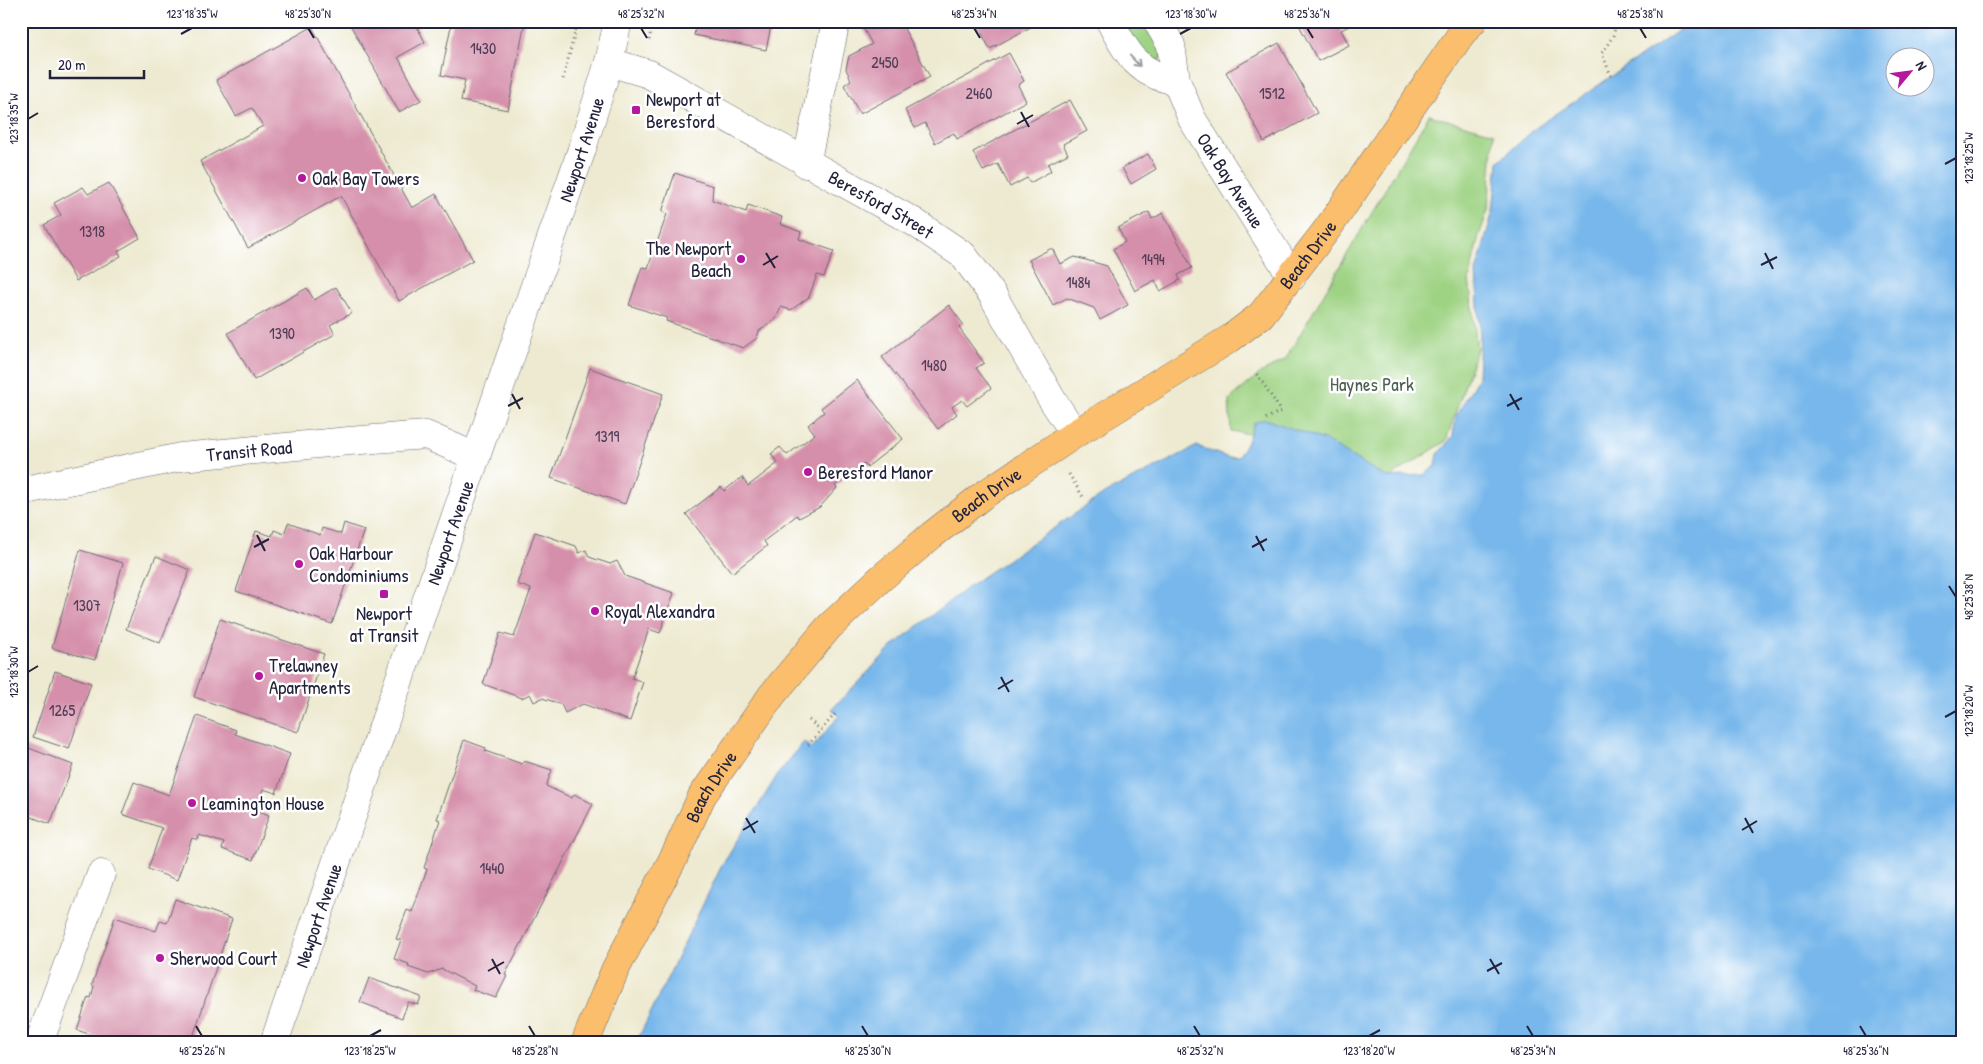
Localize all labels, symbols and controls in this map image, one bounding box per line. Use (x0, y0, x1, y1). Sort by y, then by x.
text: 123°18'35"W (166, 5, 218, 22)
text: 48°25'30"N (285, 5, 331, 22)
text: 48°25'32"N (618, 5, 664, 22)
text: 48°25'34"N (951, 5, 997, 22)
text: 123°18'30"W (1165, 5, 1217, 22)
text: 48°25'36"N (1284, 5, 1330, 22)
text: 48°25'38"N (1617, 5, 1663, 22)
house number: 1430 (470, 37, 496, 59)
scale bar (50, 48, 144, 80)
north arrow (1886, 48, 1936, 98)
house number: 2450 (871, 51, 899, 73)
text: 20 m (58, 54, 85, 75)
one-way arrow (1129, 54, 1141, 67)
text: N (1912, 58, 1932, 74)
house number: 2460 (965, 82, 993, 104)
house number: 1512 (1259, 82, 1285, 104)
place label: Newport at Beresford (646, 86, 721, 134)
text: 123°18'35"W (5, 93, 22, 145)
street label: Newport Avenue (552, 93, 610, 205)
marker: Newport at Beresford (630, 104, 642, 116)
street label: Oak Bay Avenue (1191, 128, 1271, 233)
text: 123°18'25"W (1960, 132, 1977, 184)
street label: Beresford Street (824, 164, 939, 245)
place label: Oak Bay Towers (312, 165, 419, 191)
marker: Oak Bay Towers (296, 172, 308, 184)
street label: Beach Drive (1273, 215, 1343, 294)
house number: 1318 (79, 220, 105, 242)
place label: The Newport Beach (646, 235, 731, 283)
house number: 1494 (1141, 248, 1165, 270)
marker: The Newport Beach (735, 253, 747, 265)
house number: 1484 (1066, 271, 1090, 293)
house number: 1390 (269, 322, 295, 344)
house number: 1480 (921, 354, 947, 376)
park label: Haynes Park (1330, 371, 1414, 397)
house number: 1319 (595, 425, 619, 447)
street label: Transit Road (205, 433, 294, 468)
place label: Beresford Manor (818, 459, 934, 485)
street label: Beach Drive (946, 460, 1027, 528)
marker: Beresford Manor (802, 466, 814, 478)
street label: Newport Avenue (420, 476, 480, 588)
place label: Oak Harbour Condominiums (309, 540, 409, 588)
marker: Oak Harbour Condominiums (293, 558, 305, 570)
text: 48°25'38"N (1960, 574, 1977, 620)
marker: Newport at Transit (378, 588, 390, 600)
house number: 1307 (73, 594, 101, 616)
place label: Royal Alexandra (605, 598, 715, 624)
place label: Newport at Transit (350, 600, 419, 648)
marker: Royal Alexandra (589, 605, 601, 617)
text: 123°18'30"W (5, 646, 22, 698)
place label: Trelawney Apartments (269, 652, 351, 700)
marker: Trelawney Apartments (253, 670, 265, 682)
text: 123°18'20"W (1960, 685, 1977, 737)
house number: 1265 (49, 699, 75, 721)
street label: Beach Drive (679, 745, 743, 827)
place label: Leamington House (202, 790, 325, 816)
marker: Leamington House (186, 797, 198, 809)
house number: 1440 (480, 857, 504, 879)
street label: Newport Avenue (288, 859, 348, 971)
place label: Sherwood Court (170, 945, 277, 971)
marker: Sherwood Court (154, 952, 166, 964)
text: 48°25'26"N (179, 1042, 225, 1059)
text: 123°18'25"W (344, 1042, 396, 1059)
text: 48°25'28"N (512, 1042, 558, 1059)
text: 48°25'30"N (845, 1042, 891, 1059)
text: 48°25'32"N (1177, 1042, 1223, 1059)
text: 123°18'20"W (1343, 1042, 1395, 1059)
text: 48°25'34"N (1510, 1042, 1556, 1059)
text: 48°25'36"N (1843, 1042, 1889, 1059)

